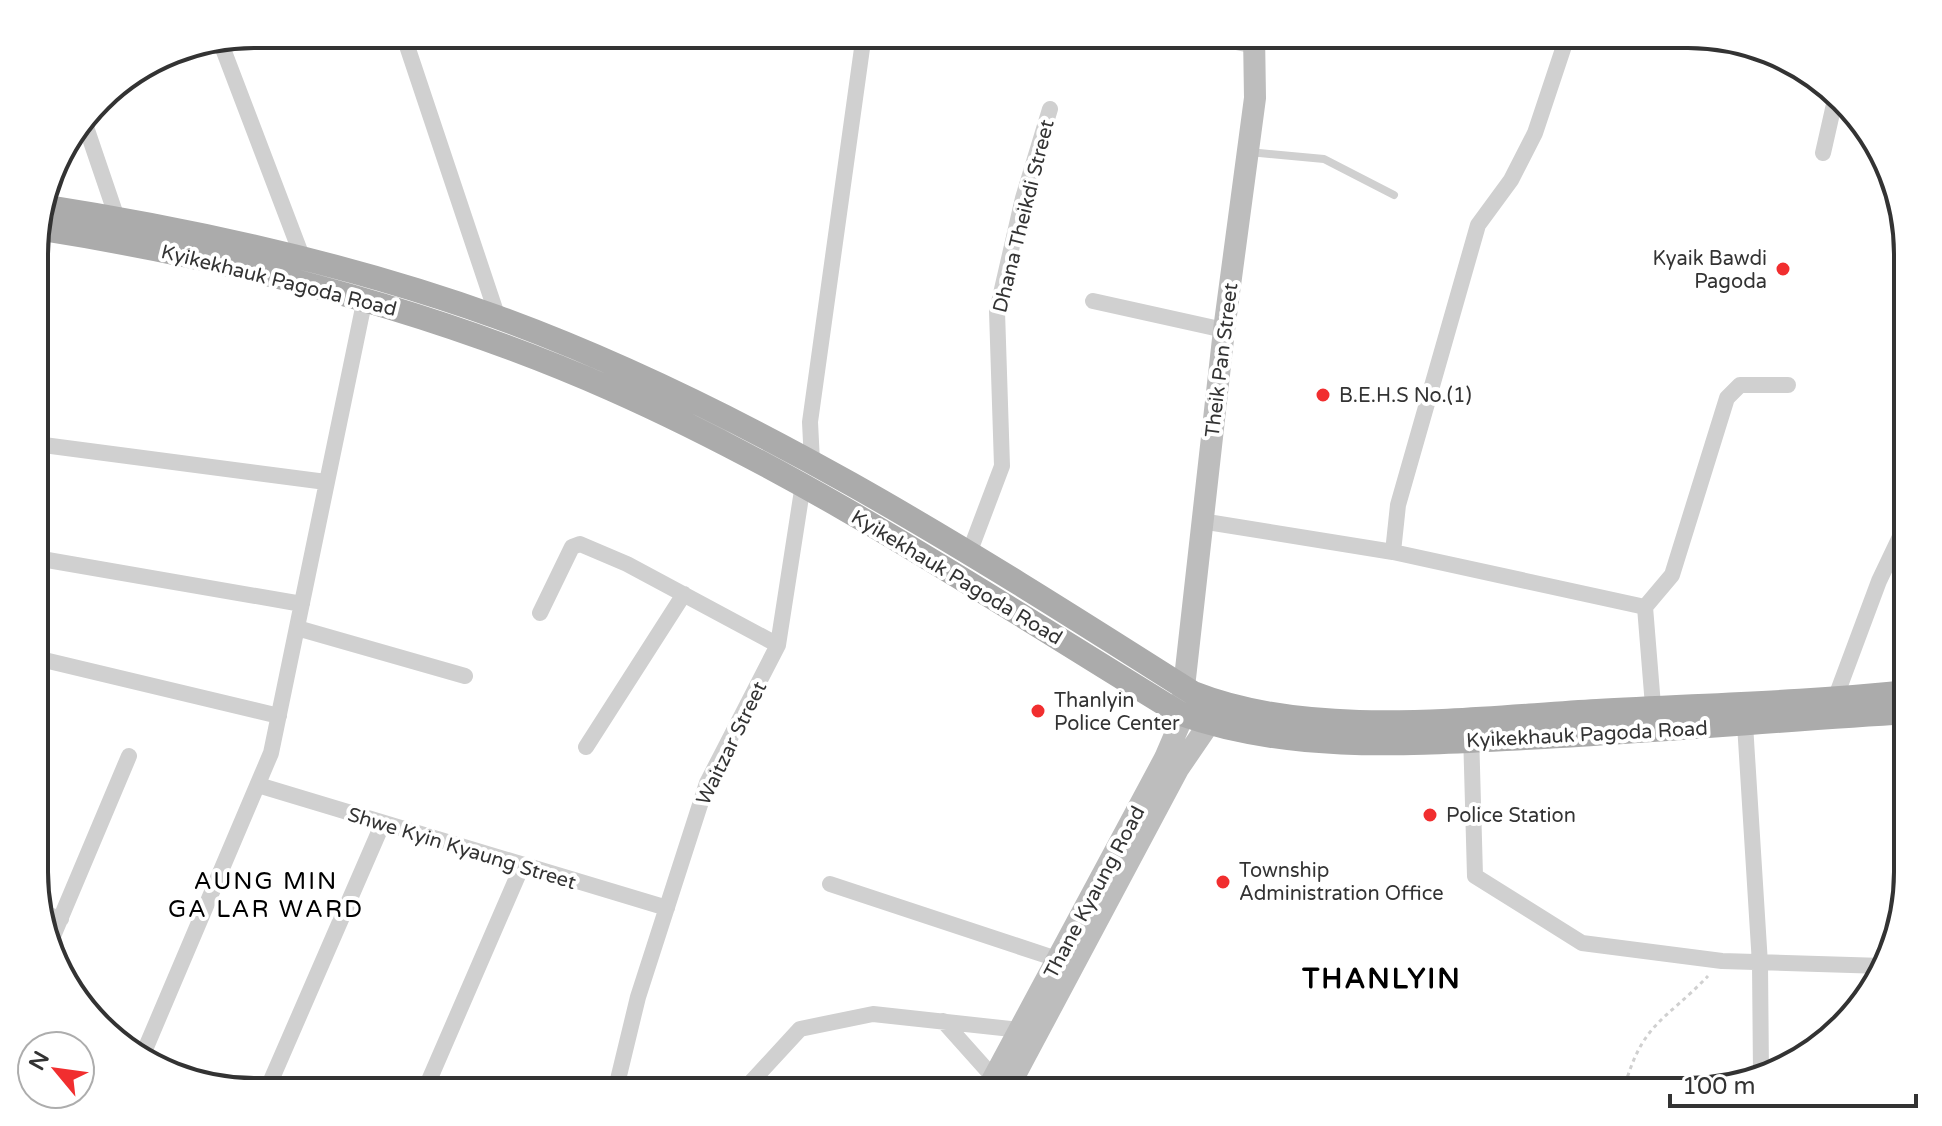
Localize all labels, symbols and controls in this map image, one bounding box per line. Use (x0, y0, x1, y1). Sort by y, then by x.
street label: Dhana Theikdi Street (988, 117, 1060, 315)
street label: Kyikekhauk Pagoda Road (158, 240, 399, 322)
place label: Kyaik Bawdi Pagoda (1652, 247, 1767, 294)
marker: Kyaik Bawdi Pagoda (1774, 260, 1792, 278)
street label: Theik Pan Street (1201, 281, 1243, 439)
place label: B.E.H.S No.(1) (1339, 384, 1472, 408)
marker: B.E.H.S No.(1) (1314, 386, 1332, 404)
street label: Kyikekhauk Pagoda Road (847, 505, 1066, 650)
street label: Waitzar Street (692, 677, 772, 809)
place label: Thanlyin Police Center (1054, 689, 1180, 736)
marker: Thanlyin Police Center (1029, 702, 1047, 720)
street label: Kyikekhauk Pagoda Road (1466, 717, 1708, 753)
street label: Thane Kyaung Road (1039, 802, 1151, 983)
street label: Shwe Kyin Kyaung Street (345, 803, 579, 895)
place label: Police Station (1446, 804, 1576, 828)
marker: Police Station (1421, 806, 1439, 824)
place label: Township Administration Office (1239, 859, 1444, 906)
district label: AUNG MIN GA LAR WARD (168, 867, 364, 924)
marker: Township Administration Office (1214, 873, 1232, 891)
district label: THANLYIN (1301, 962, 1462, 996)
north arrow (16, 1030, 96, 1110)
text: N (24, 1047, 55, 1075)
scale bar (1670, 1058, 1916, 1108)
text: 100 m (1682, 1072, 1756, 1101)

